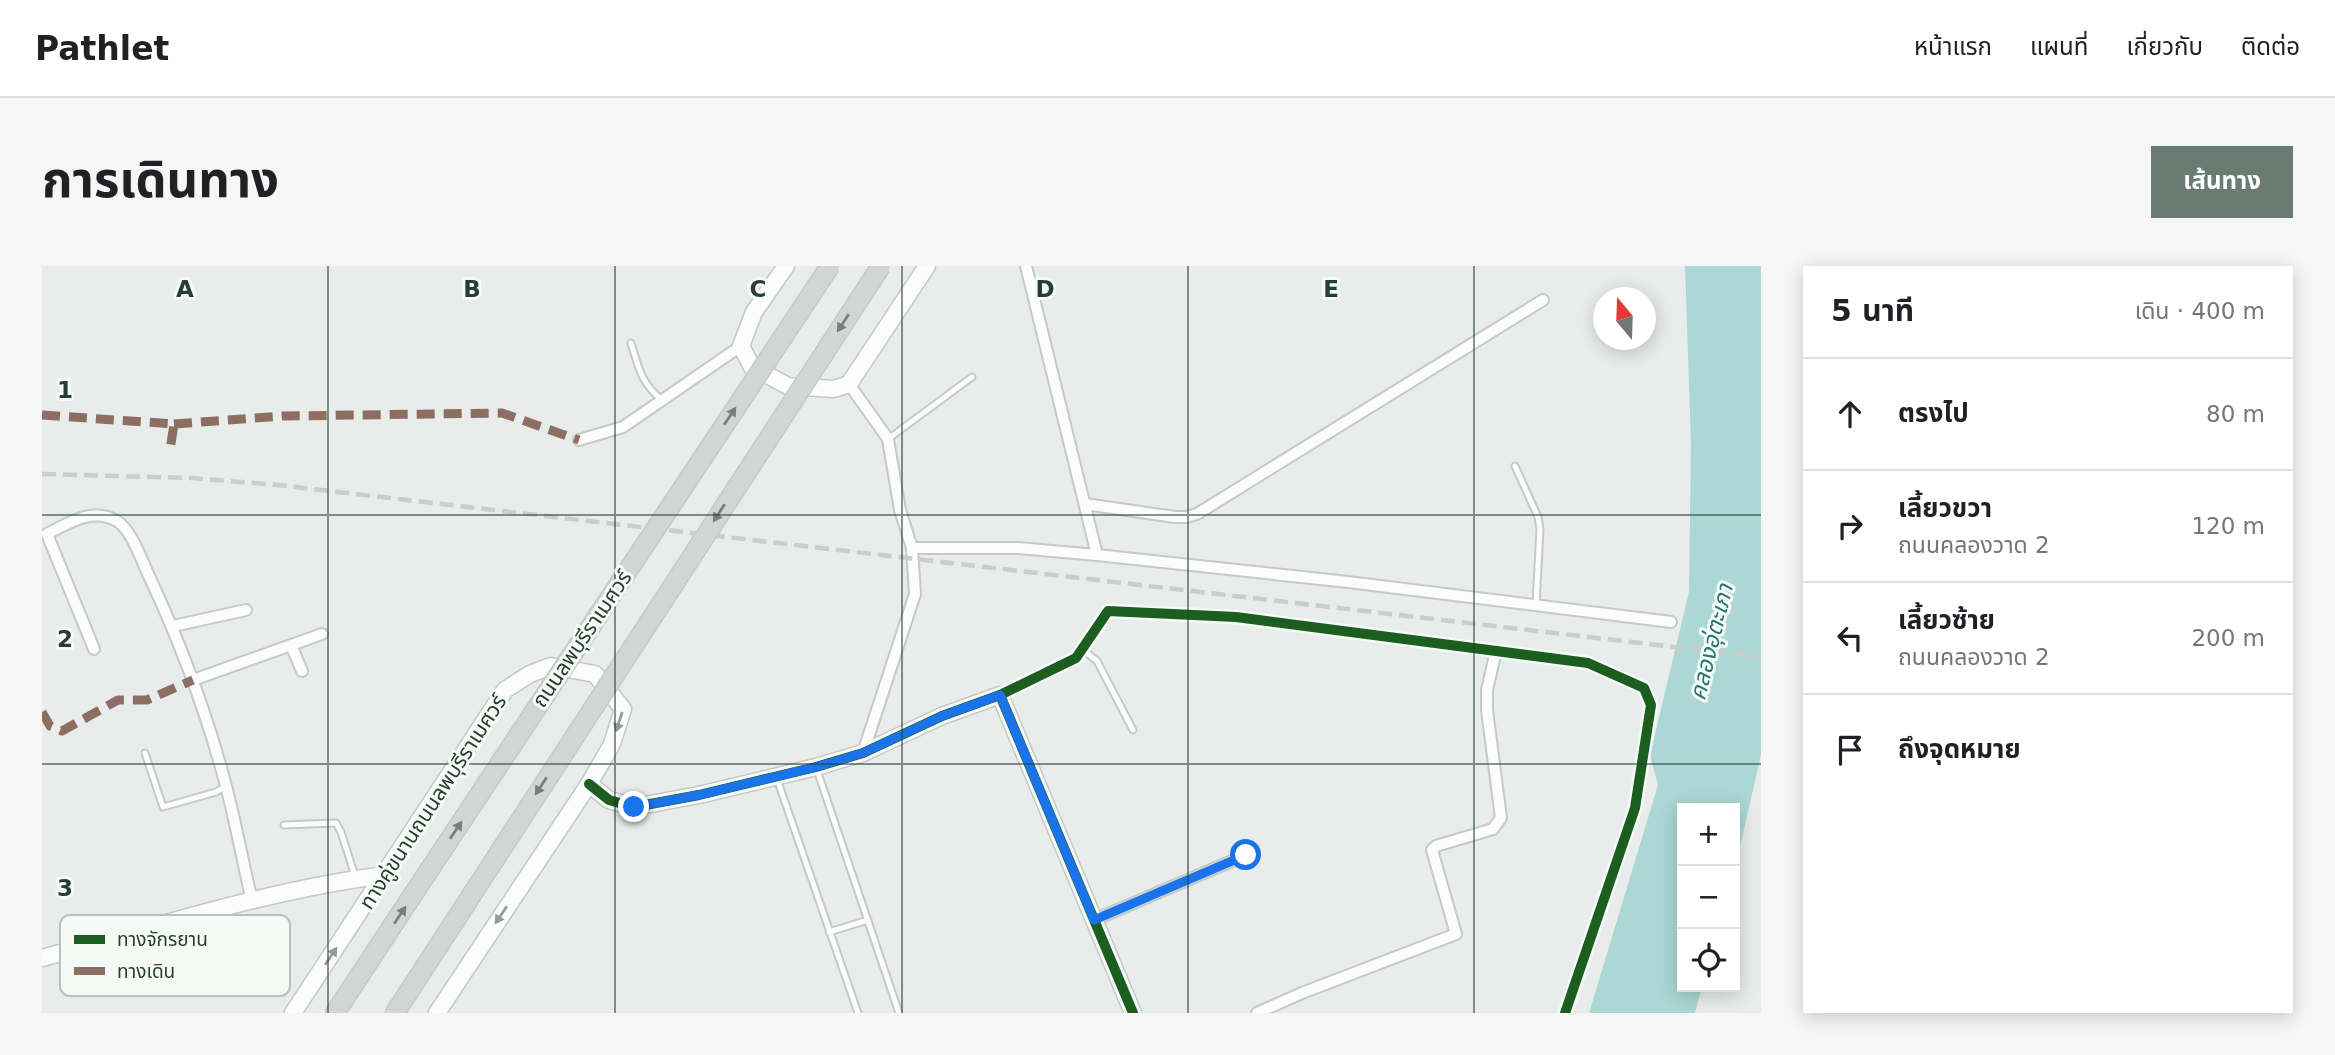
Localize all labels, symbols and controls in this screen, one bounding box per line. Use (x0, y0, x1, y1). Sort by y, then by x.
text: Pathlet (35, 29, 169, 68)
text: หน้าแรก (1914, 33, 1992, 61)
text: แผนที่ (2030, 33, 2088, 61)
text: เกี่ยวกับ (2126, 33, 2203, 61)
text: ติดต่อ (2241, 33, 2300, 61)
button: เส้นทาง (2151, 146, 2293, 218)
text: การเดินทาง (42, 152, 279, 209)
text: A (176, 276, 194, 302)
text: B (463, 276, 481, 302)
text: C (750, 276, 766, 302)
text: D (1035, 276, 1055, 302)
text: E (1323, 276, 1339, 302)
north arrow (1593, 287, 1656, 350)
text: 5 นาที (1831, 293, 1914, 328)
text: เดิน · 400 m (2135, 298, 2265, 324)
one-way arrow (837, 313, 850, 333)
text: 1 (57, 377, 73, 403)
icon: ahead (1831, 395, 1869, 433)
text: ตรงไป (1898, 398, 1969, 428)
text: 80 m (2206, 401, 2265, 427)
one-way arrow (724, 406, 737, 426)
text: เลี้ยวขวา (1898, 493, 1992, 523)
one-way arrow (712, 504, 725, 523)
icon: right (1831, 507, 1869, 545)
text: 120 m (2191, 513, 2265, 539)
text: ถนนคลองวาด 2 (1898, 532, 2050, 558)
street label: ถนนลพบุรีราเมศวร์ (527, 565, 638, 712)
water label: คลองอุ่ตะเภา (1684, 580, 1739, 703)
text: เลี้ยวซ้าย (1898, 605, 1995, 635)
icon: left (1831, 619, 1869, 657)
text: 200 m (2191, 625, 2265, 651)
text: 2 (57, 626, 73, 652)
text: ถนนคลองวาด 2 (1898, 644, 2050, 670)
street label: ทางคู่ขนานถนนลพบุรีราเมศวร์ (355, 689, 513, 914)
one-way arrow (613, 711, 624, 732)
icon: arrive (1831, 731, 1869, 769)
text: ถึงจุดหมาย (1898, 734, 2021, 764)
one-way arrow (534, 776, 547, 796)
route end (618, 791, 649, 822)
map controls (1677, 803, 1740, 992)
button: + (1677, 803, 1740, 866)
one-way arrow (449, 821, 462, 840)
route start (1230, 839, 1261, 870)
button: − (1677, 866, 1740, 929)
text: 3 (57, 875, 73, 901)
one-way arrow (393, 905, 406, 925)
one-way arrow (494, 906, 508, 924)
legend (60, 915, 290, 996)
text: ทางจักรยาน (117, 928, 208, 950)
button: locate (1677, 929, 1740, 992)
one-way arrow (324, 947, 338, 965)
text: ทางเดิน (117, 960, 175, 982)

